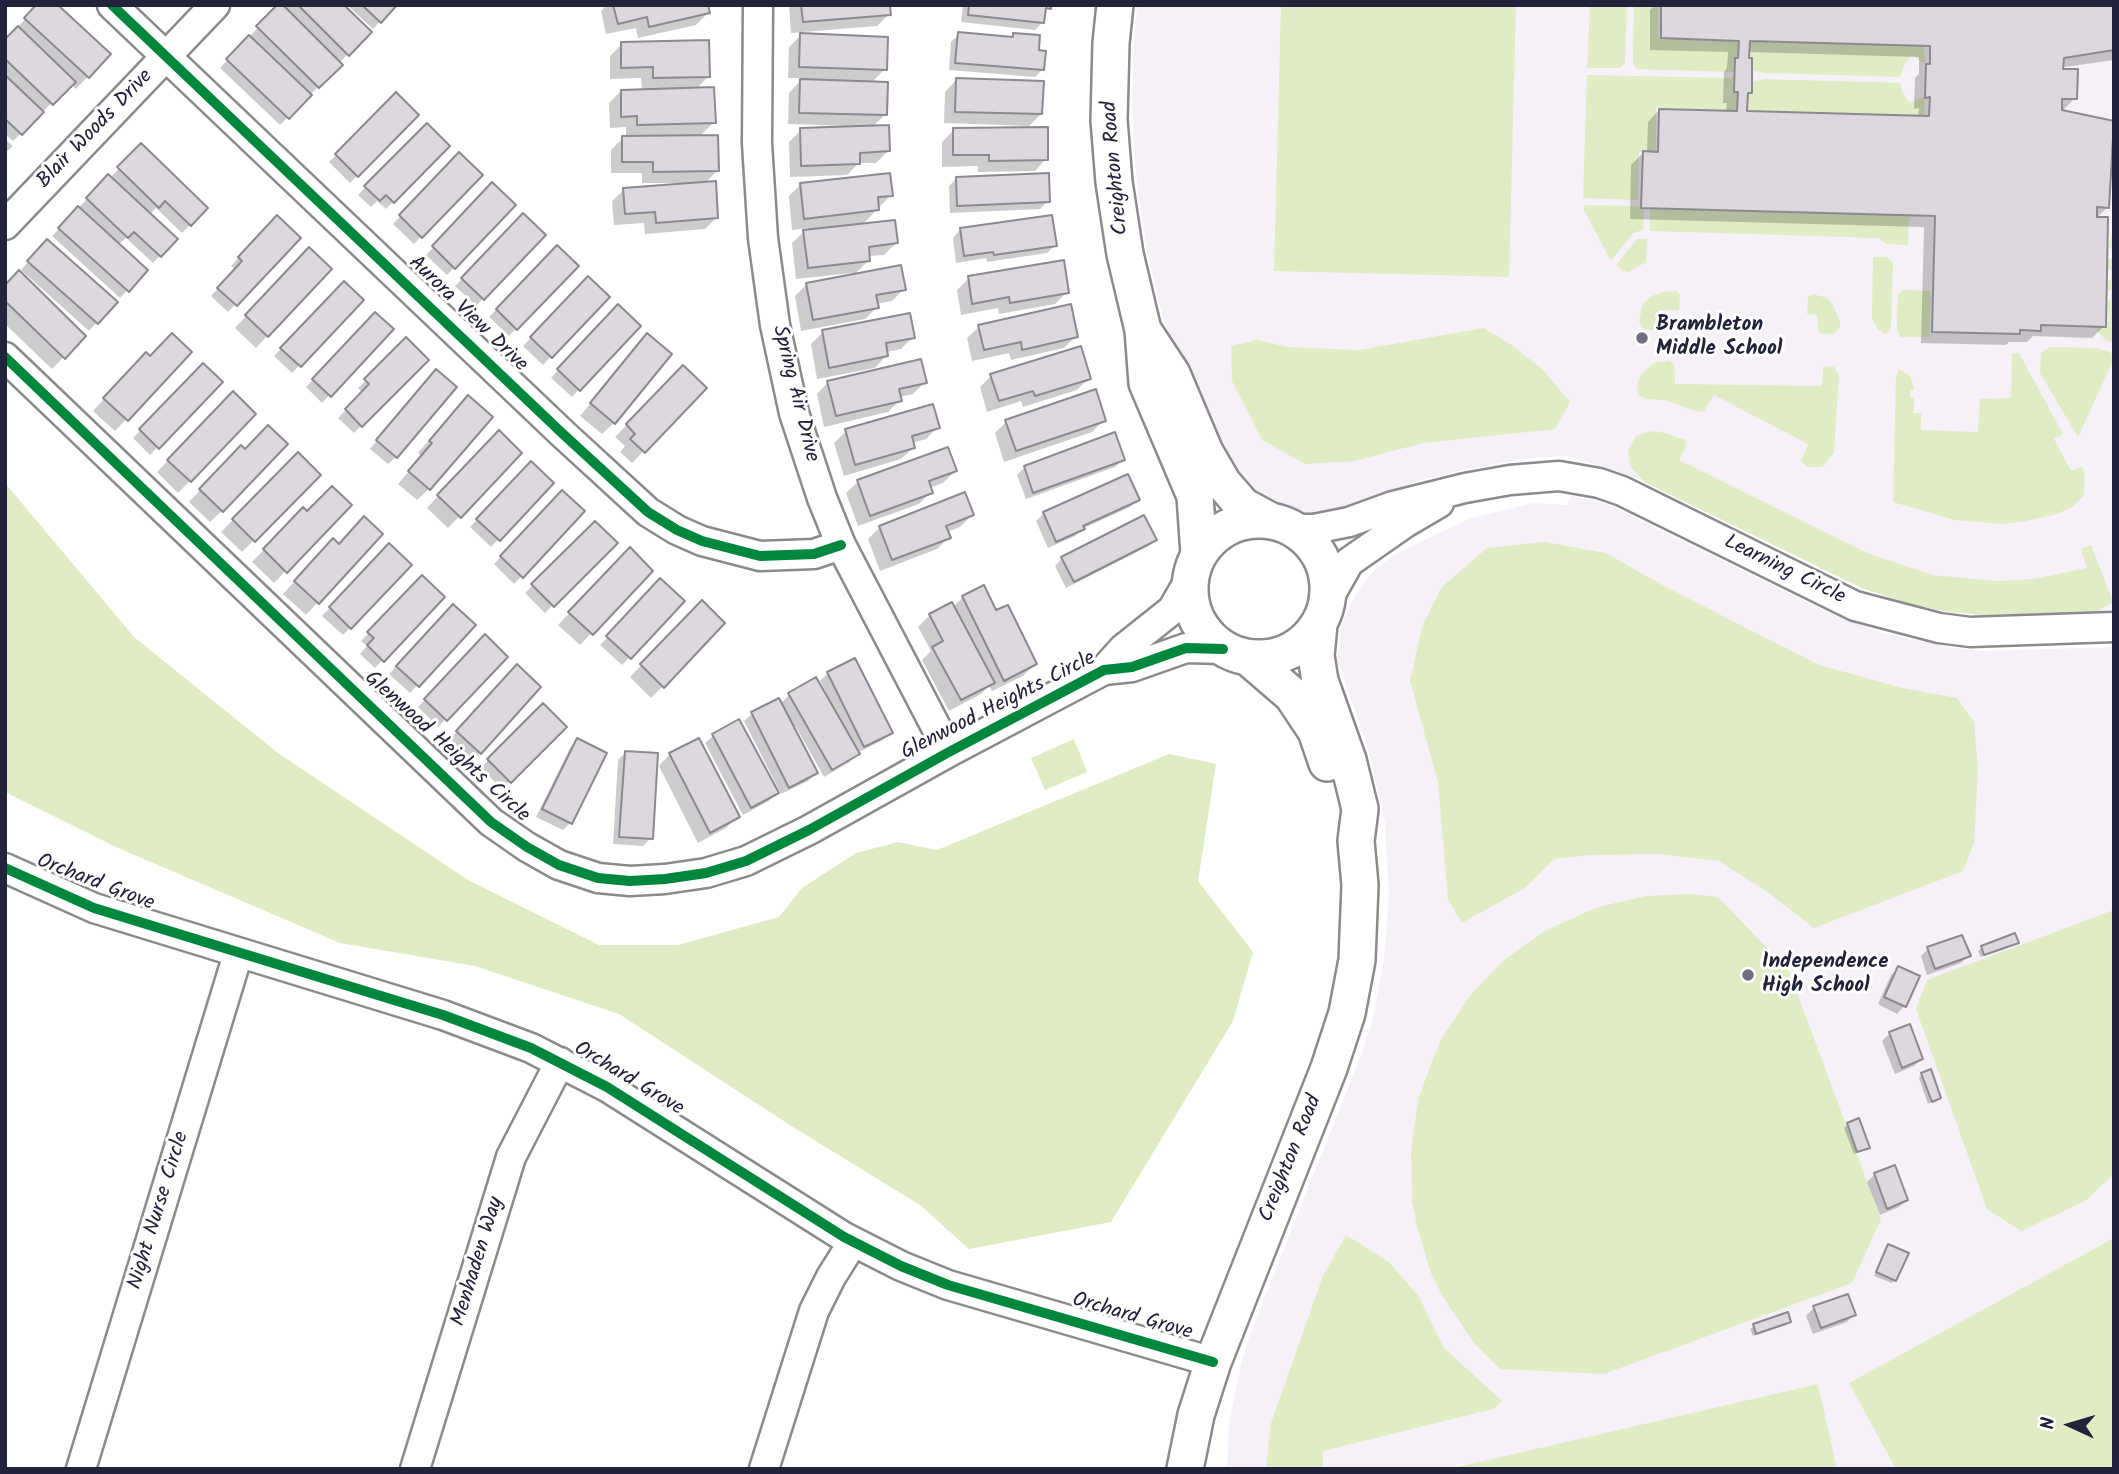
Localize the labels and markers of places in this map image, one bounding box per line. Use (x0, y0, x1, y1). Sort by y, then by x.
place label: Brambleton Middle School (1656, 313, 1782, 363)
marker: Brambleton Middle School (1634, 330, 1650, 346)
place label: Independence High School (1762, 950, 1889, 1000)
marker: Independence High School (1740, 967, 1756, 983)

